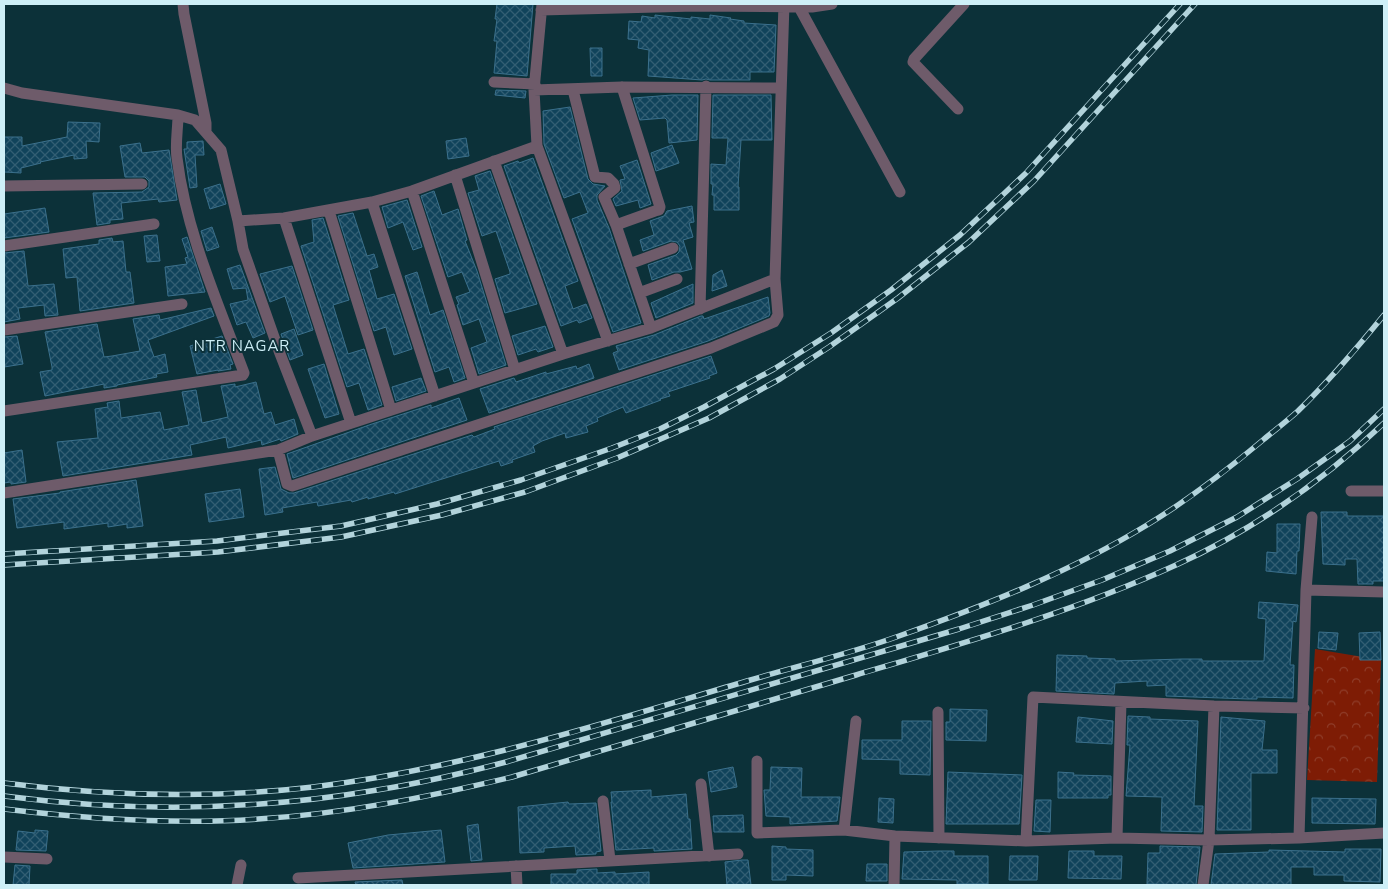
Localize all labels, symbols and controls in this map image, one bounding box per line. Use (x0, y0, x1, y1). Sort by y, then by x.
district label: NTR NAGAR (194, 336, 290, 356)

